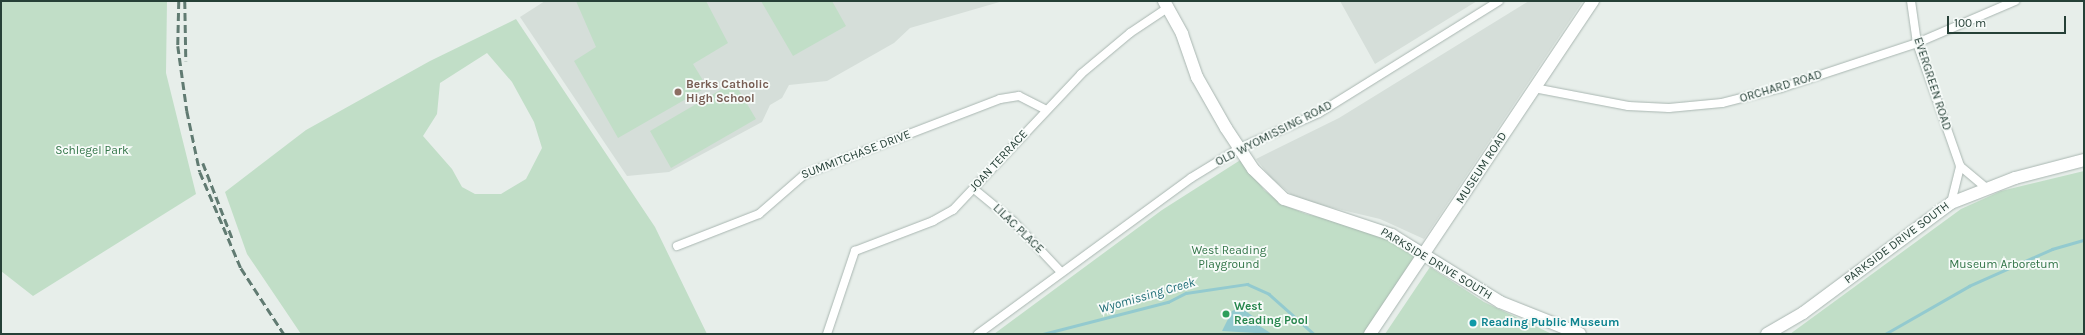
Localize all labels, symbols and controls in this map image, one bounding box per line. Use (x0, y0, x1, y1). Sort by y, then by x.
scale bar (1949, 8, 2068, 34)
text: 100 m (1954, 16, 1986, 30)
street label: EVERGREEN ROAD (1910, 36, 1954, 132)
street label: ORCHARD ROAD (1738, 68, 1824, 106)
place label: Berks Catholic High School (686, 78, 769, 106)
marker: Berks Catholic High School (673, 87, 683, 97)
street label: OLD WYOMISSING ROAD (1213, 98, 1335, 170)
street label: SUMMITCHASE DRIVE (799, 127, 913, 183)
street label: JOAN TERRACE (967, 127, 1031, 195)
street label: MUSEUM ROAD (1453, 129, 1511, 207)
park label: Schlegel Park (55, 144, 129, 158)
street label: PARKSIDE DRIVE SOUTH (1842, 199, 1952, 287)
street label: LILAC PLACE (990, 201, 1046, 257)
street label: PARKSIDE DRIVE SOUTH (1378, 225, 1494, 303)
park label: West Reading Playground (1192, 244, 1266, 272)
park label: Museum Arboretum (1949, 258, 2059, 272)
water label: Wyomissing Creek (1097, 275, 1197, 317)
place label: West Reading Pool (1234, 300, 1308, 328)
marker: West Reading Pool (1221, 309, 1231, 319)
place label: Reading Public Museum (1481, 316, 1619, 330)
marker: Reading Public Museum (1468, 318, 1478, 328)

